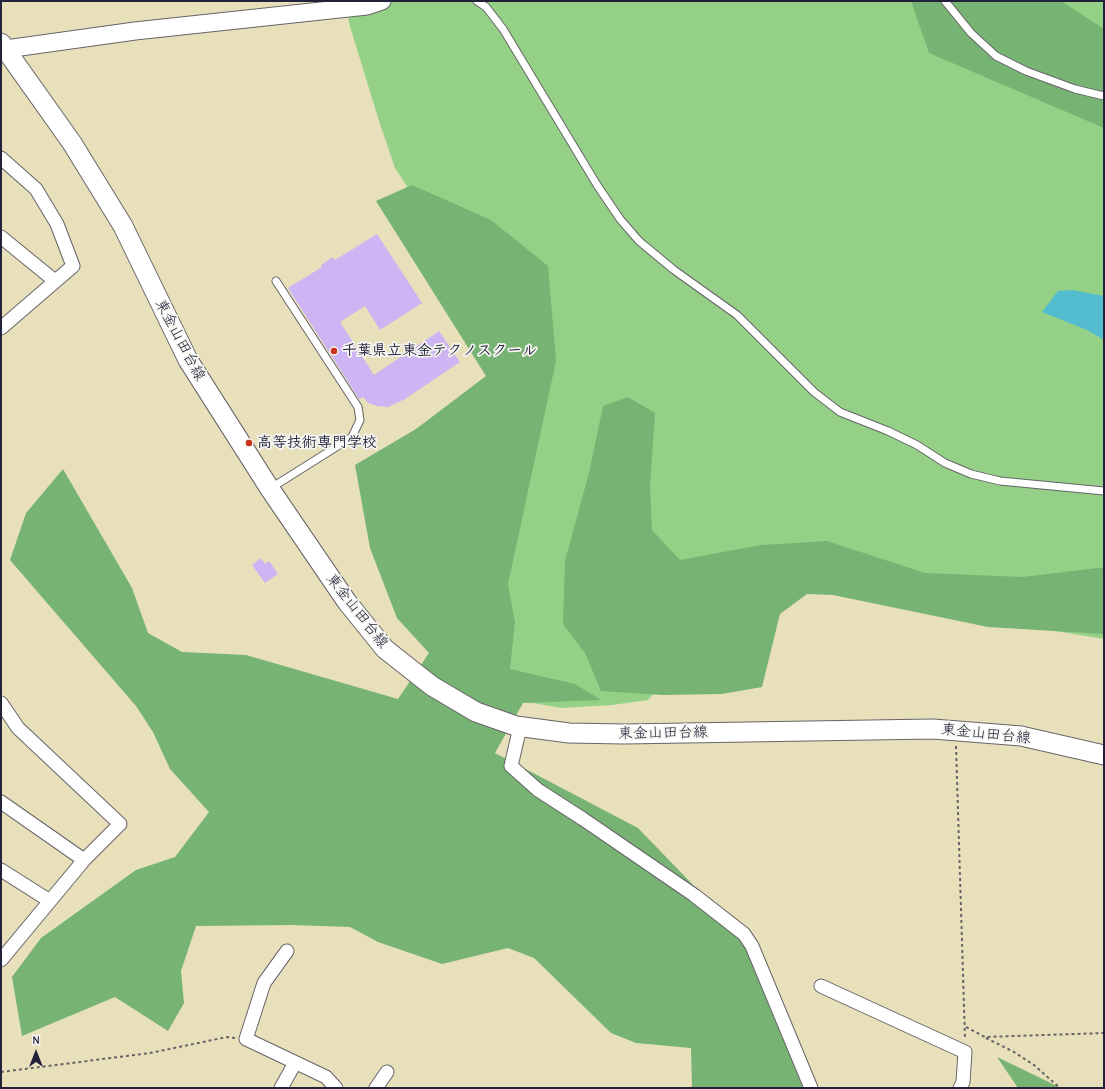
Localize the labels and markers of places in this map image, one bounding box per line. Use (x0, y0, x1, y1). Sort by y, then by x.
place label: 千葉県立東金テクノスクール (342, 342, 537, 360)
marker: 千葉県立東金テクノスクール (329, 346, 339, 356)
place label: 高等技術専門学校 (257, 434, 377, 452)
marker: 高等技術専門学校 (244, 438, 254, 448)

